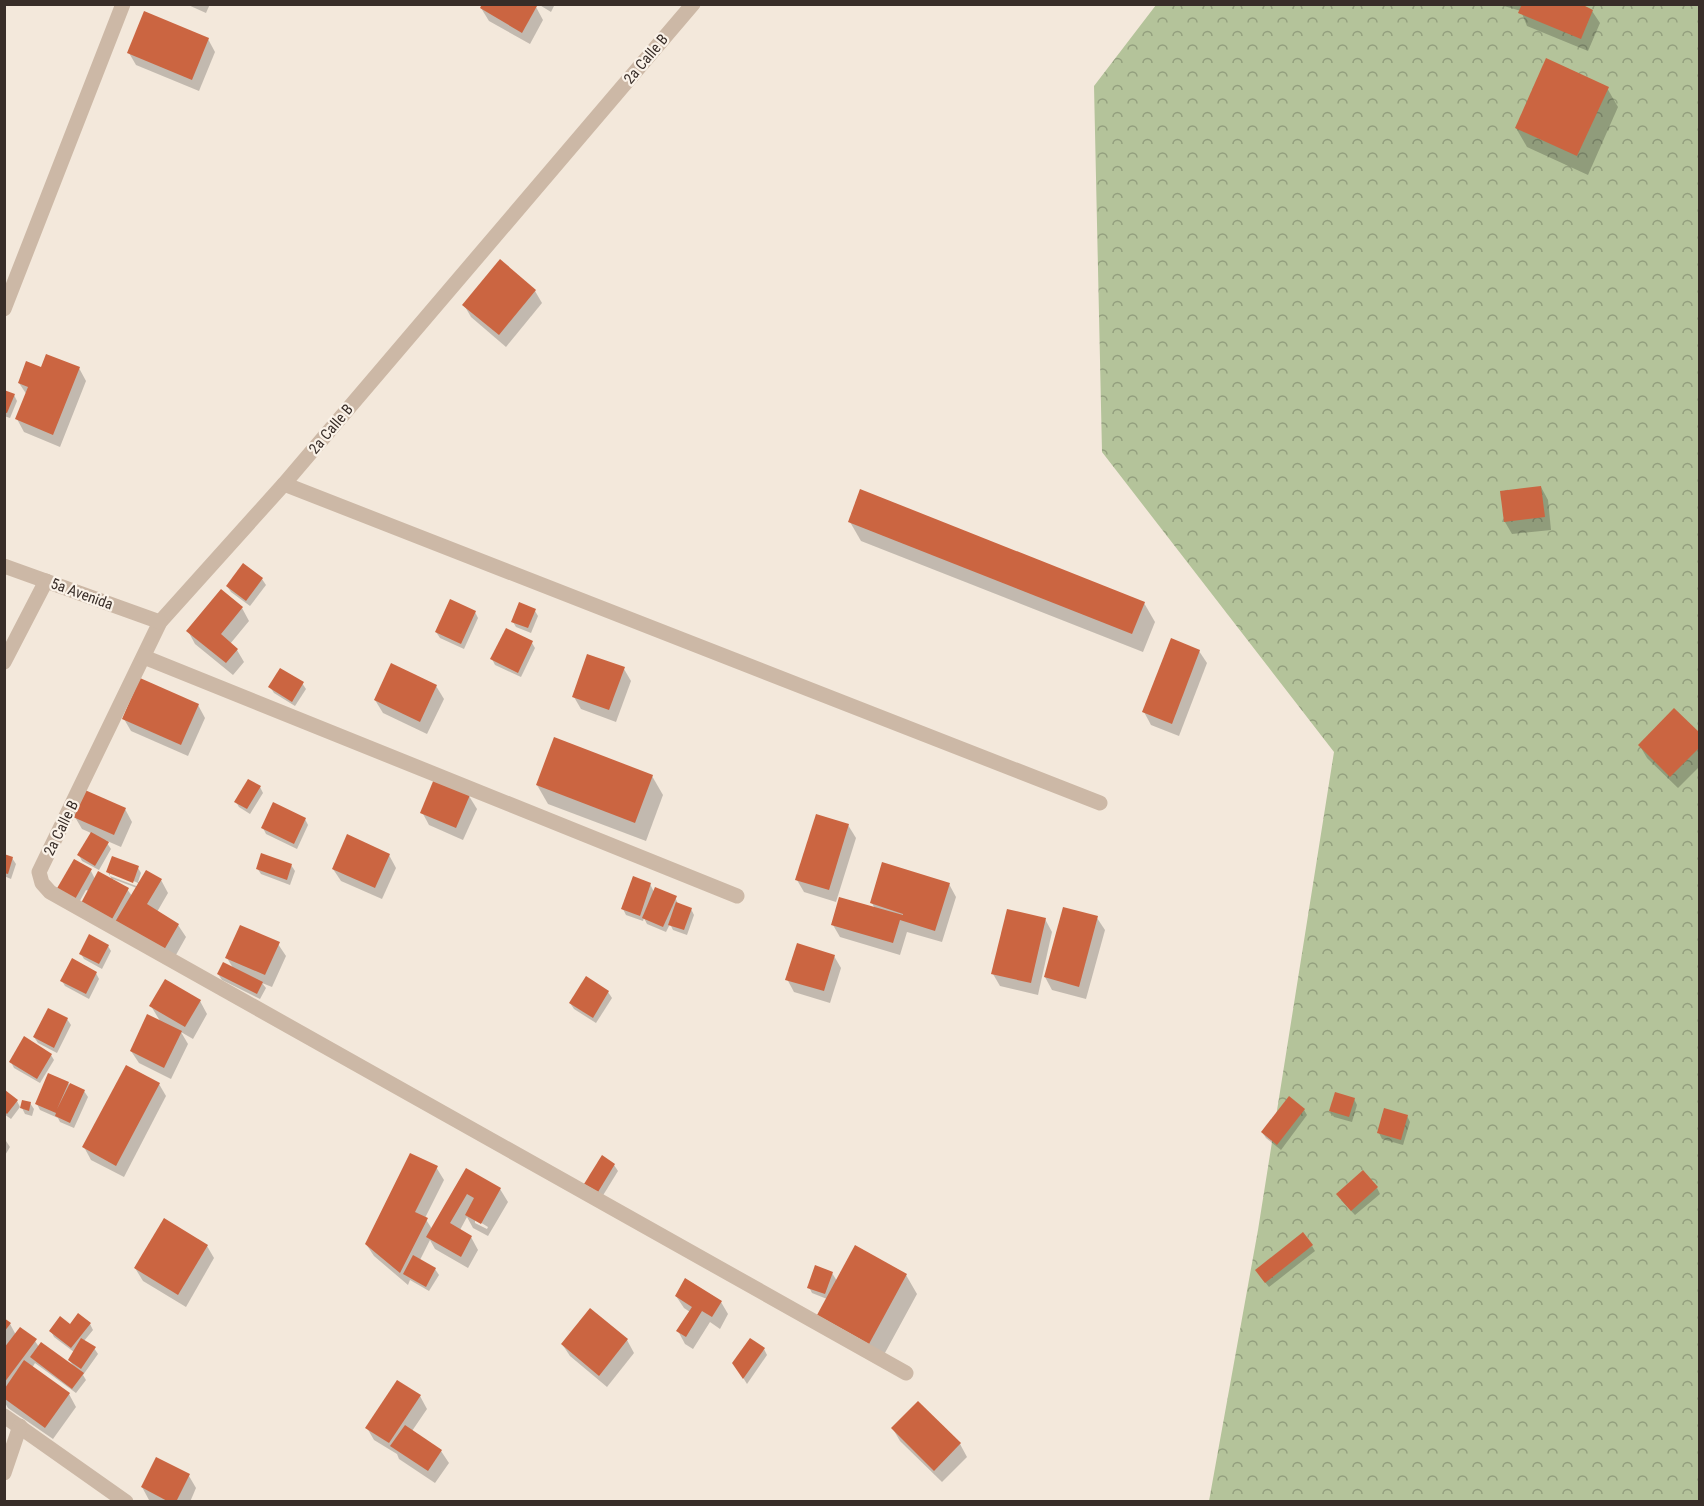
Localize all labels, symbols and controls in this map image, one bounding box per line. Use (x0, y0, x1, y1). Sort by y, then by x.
street label: 2a Calle B (620, 31, 672, 87)
street label: 2a Calle B (305, 401, 357, 457)
street label: 5a Avenida (48, 574, 116, 614)
street label: 2a Calle B (40, 797, 82, 859)

